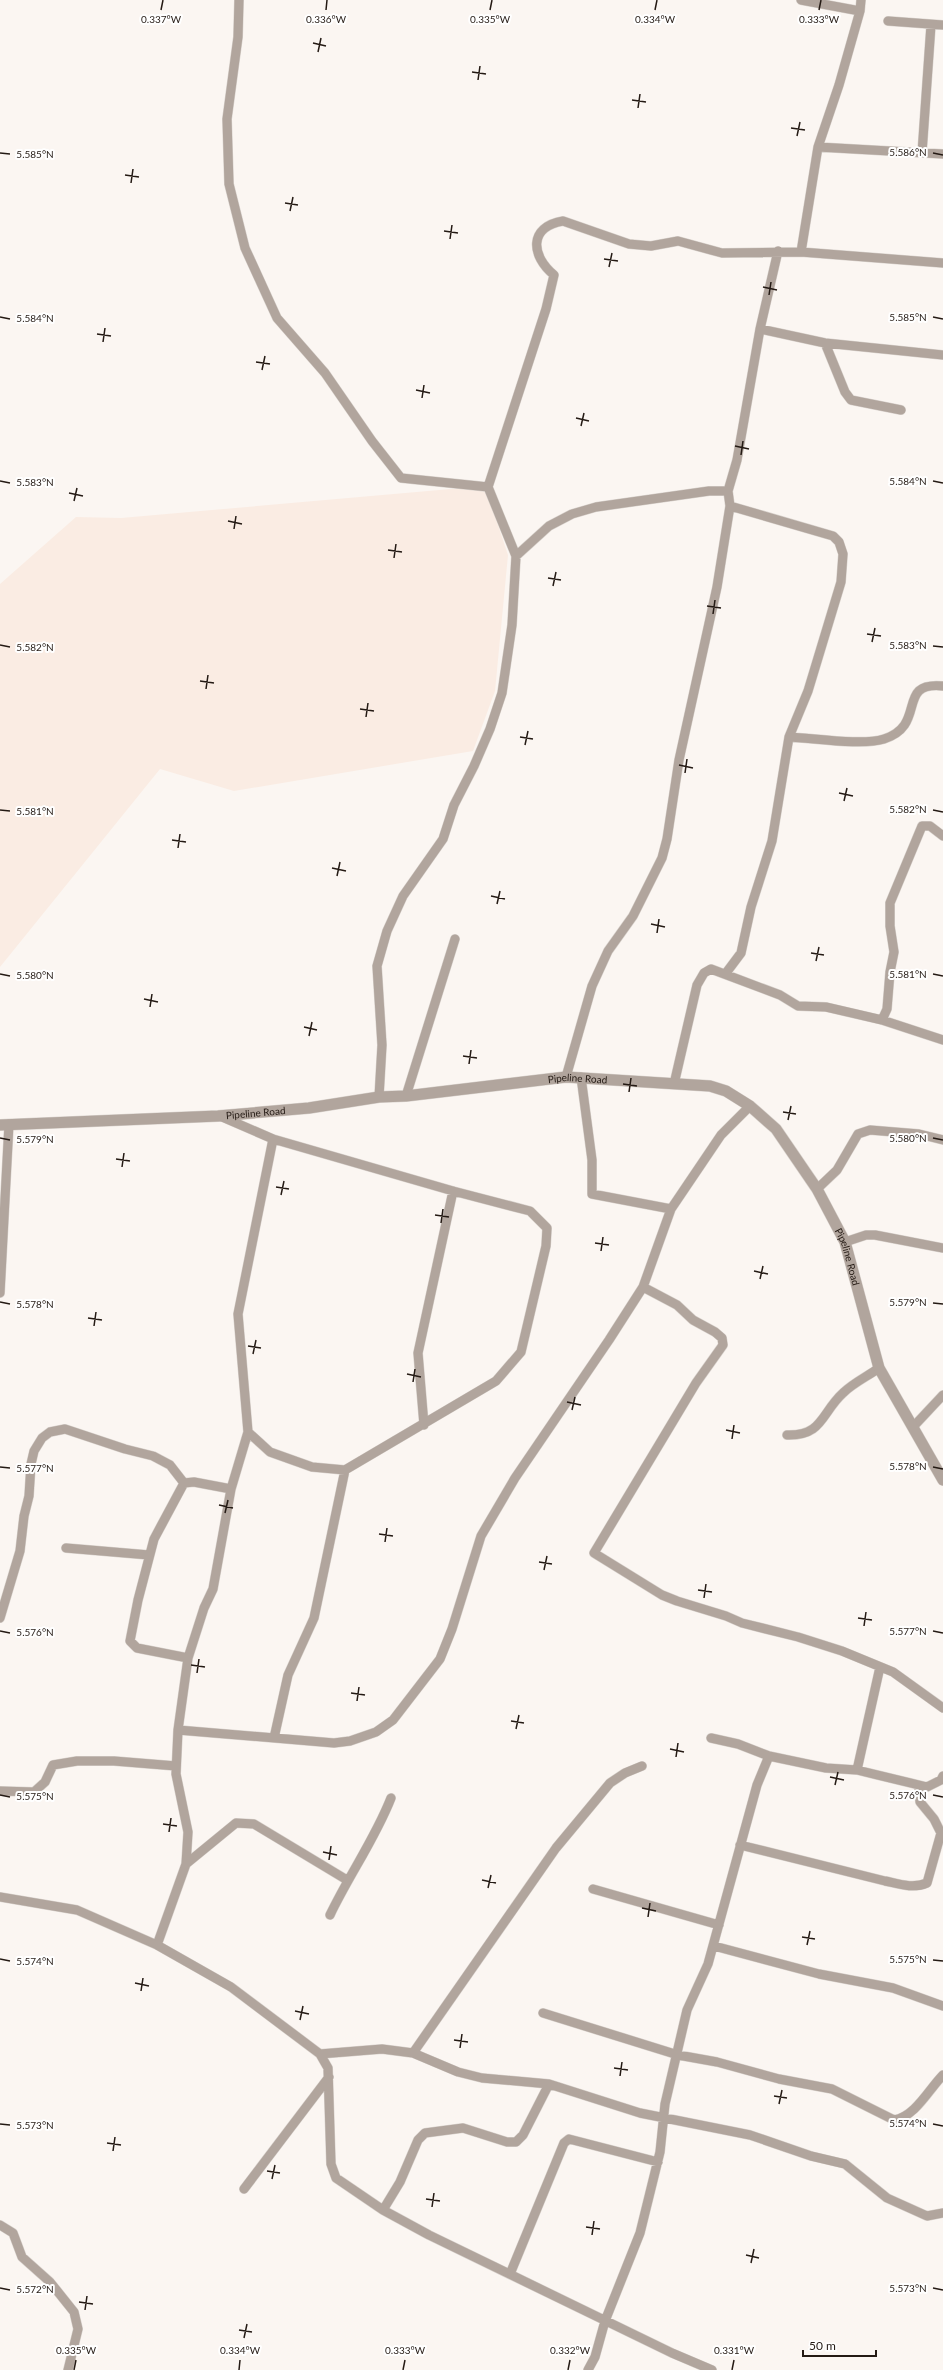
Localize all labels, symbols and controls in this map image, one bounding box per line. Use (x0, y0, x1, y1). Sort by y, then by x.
text: 0.337°W (141, 13, 182, 25)
text: 0.336°W (306, 13, 347, 25)
text: 0.335°W (470, 13, 511, 25)
text: 0.334°W (635, 13, 676, 25)
text: 0.333°W (799, 13, 840, 25)
text: 5.586°N (889, 146, 927, 158)
text: 5.585°N (16, 148, 54, 160)
text: 5.585°N (889, 311, 927, 323)
text: 5.584°N (16, 312, 54, 324)
text: 5.584°N (889, 475, 927, 487)
text: 5.583°N (16, 476, 54, 488)
text: 5.583°N (889, 639, 927, 651)
text: 5.582°N (16, 641, 54, 653)
text: 5.582°N (889, 803, 927, 815)
text: 5.581°N (16, 805, 54, 817)
text: 5.581°N (889, 968, 927, 980)
text: 5.580°N (16, 969, 54, 981)
street label: Pipeline Road (547, 1071, 608, 1086)
street label: Pipeline Road (225, 1104, 286, 1121)
text: 5.580°N (889, 1132, 927, 1144)
text: 5.579°N (16, 1133, 54, 1145)
street label: Pipeline Road (833, 1226, 862, 1287)
text: 5.579°N (889, 1296, 927, 1308)
text: 5.578°N (16, 1298, 54, 1310)
text: 5.578°N (889, 1460, 927, 1472)
text: 5.577°N (16, 1462, 54, 1474)
text: 5.577°N (889, 1625, 927, 1637)
text: 5.576°N (16, 1626, 54, 1638)
text: 5.576°N (889, 1789, 927, 1801)
text: 5.575°N (16, 1790, 54, 1802)
text: 5.575°N (889, 1953, 927, 1965)
text: 5.574°N (16, 1955, 54, 1967)
text: 5.574°N (889, 2117, 927, 2129)
text: 5.573°N (16, 2119, 54, 2131)
text: 5.573°N (889, 2282, 927, 2294)
text: 5.572°N (16, 2283, 54, 2295)
scale bar (803, 2332, 876, 2358)
text: 50 m (809, 2338, 836, 2353)
text: 0.335°W (56, 2344, 97, 2356)
text: 0.334°W (220, 2344, 261, 2356)
text: 0.333°W (385, 2344, 426, 2356)
text: 0.332°W (550, 2344, 591, 2356)
text: 0.331°W (714, 2344, 755, 2356)

